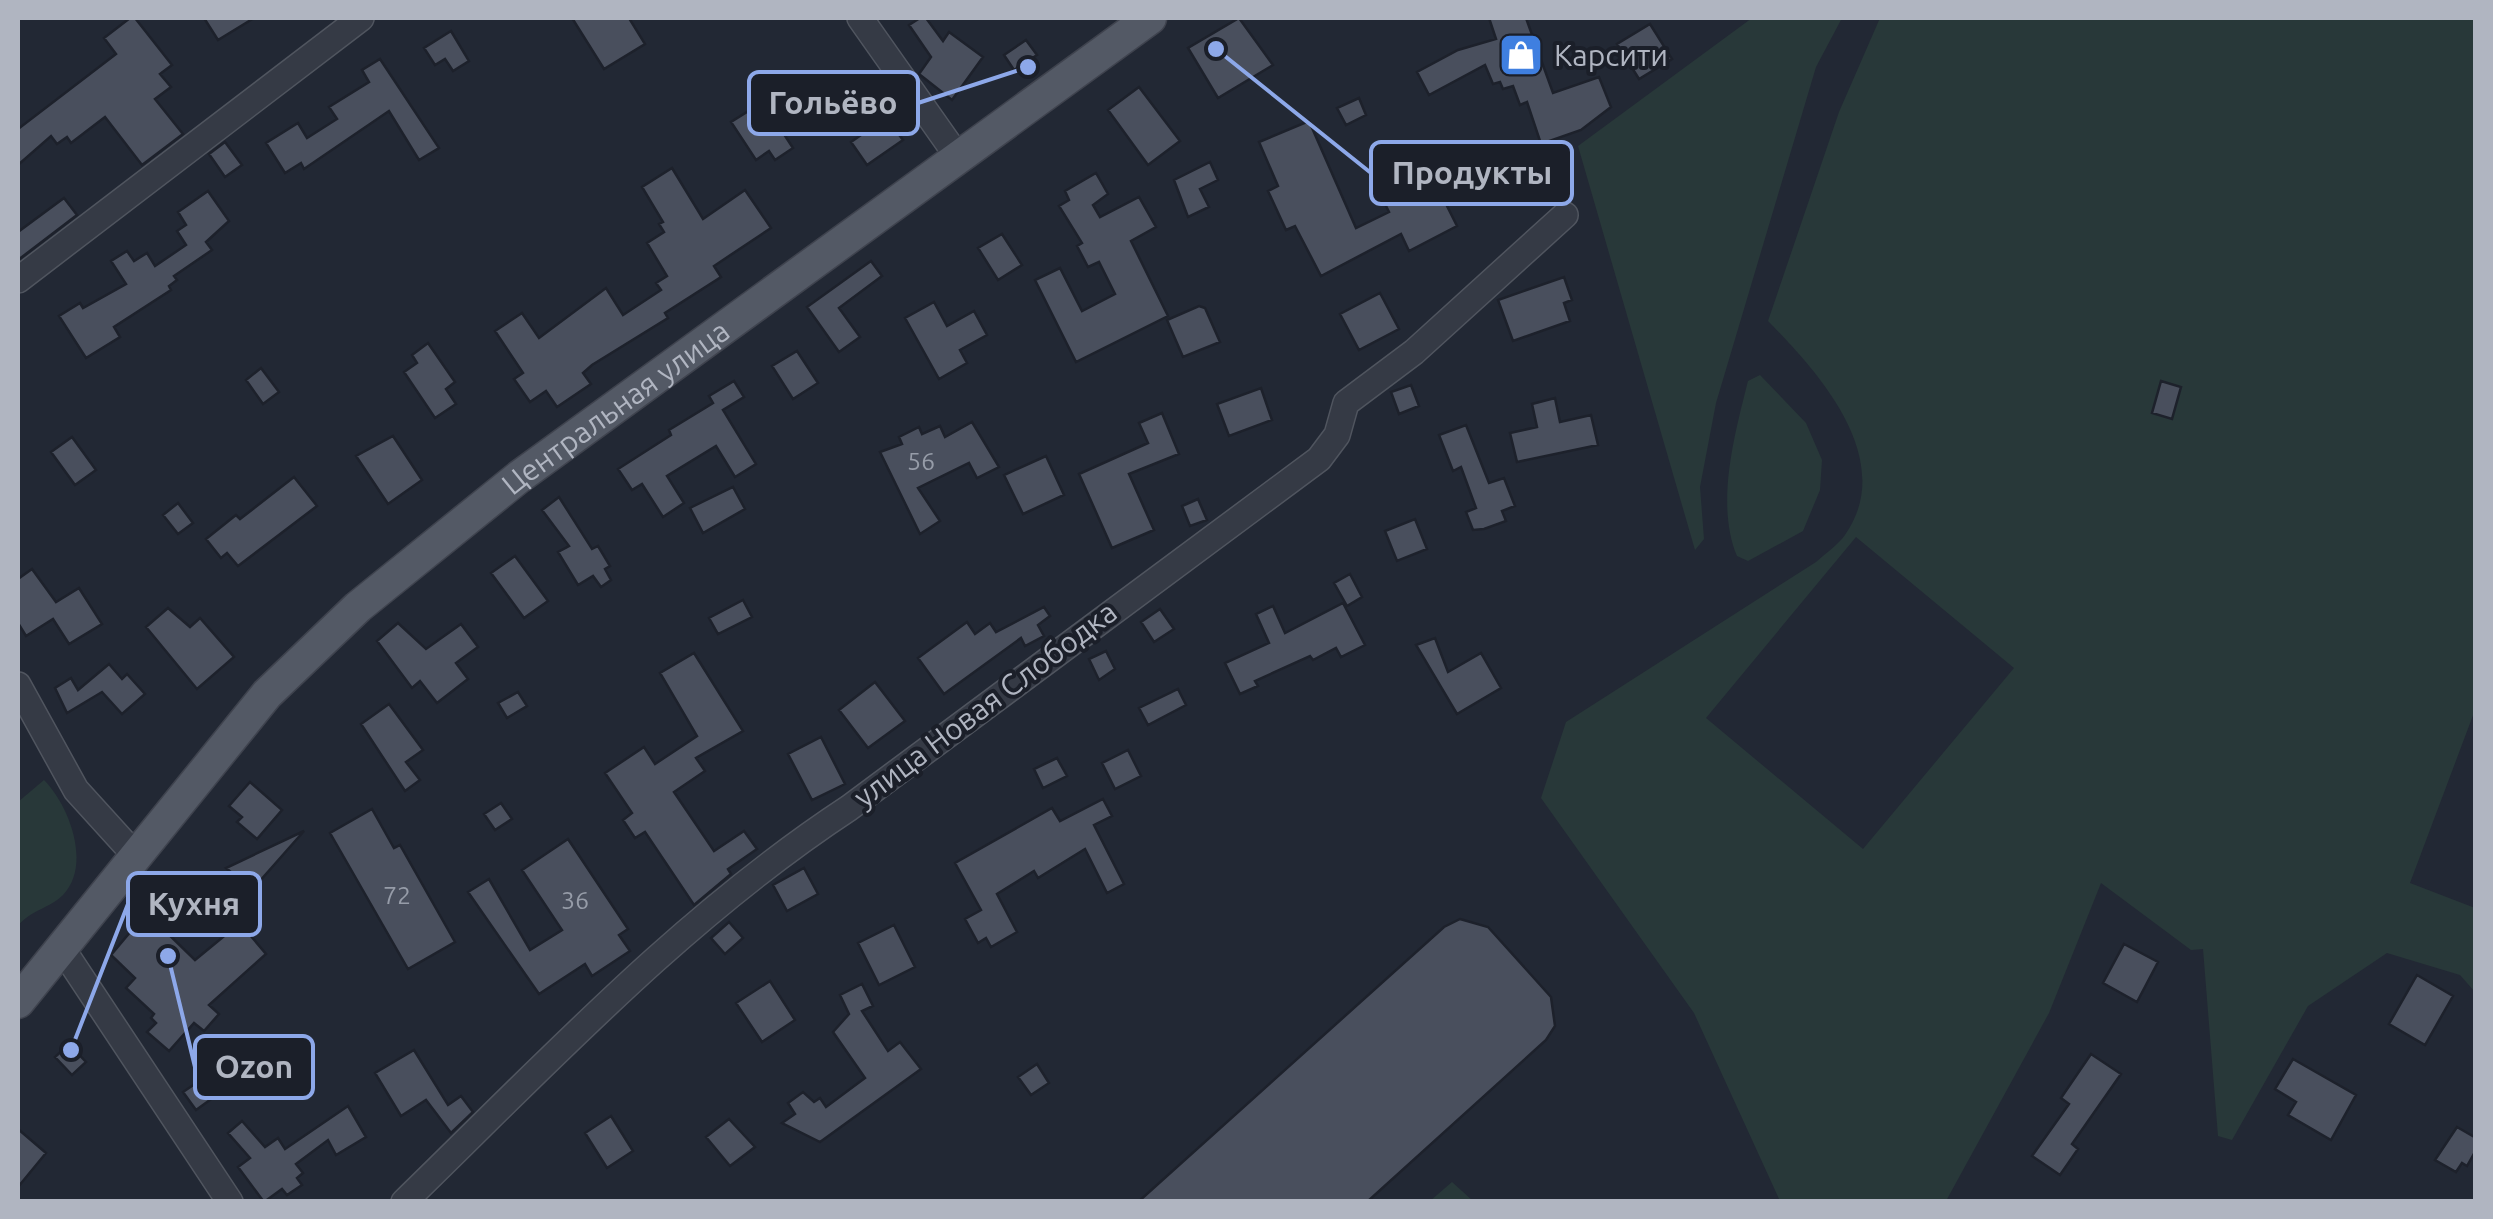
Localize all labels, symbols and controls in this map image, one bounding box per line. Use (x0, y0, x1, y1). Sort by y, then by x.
shop icon: Карсити (1498, 32, 1544, 78)
place label: Карсити (1554, 38, 1668, 72)
callout: Гольёво (749, 72, 918, 134)
text: Гольёво (769, 84, 897, 120)
callout: Продукты (1371, 142, 1572, 204)
text: Продукты (1392, 154, 1552, 190)
street label: Центральная улица (495, 313, 736, 501)
house number: 56 (907, 447, 935, 475)
street label: улица Новая Слободка (847, 594, 1123, 814)
callout: Кухня (128, 873, 260, 935)
house number: 72 (383, 881, 411, 909)
text: Кухня (148, 885, 240, 921)
house number: 36 (561, 886, 589, 914)
callout: Ozon (195, 1036, 313, 1098)
text: Ozon (215, 1048, 293, 1084)

